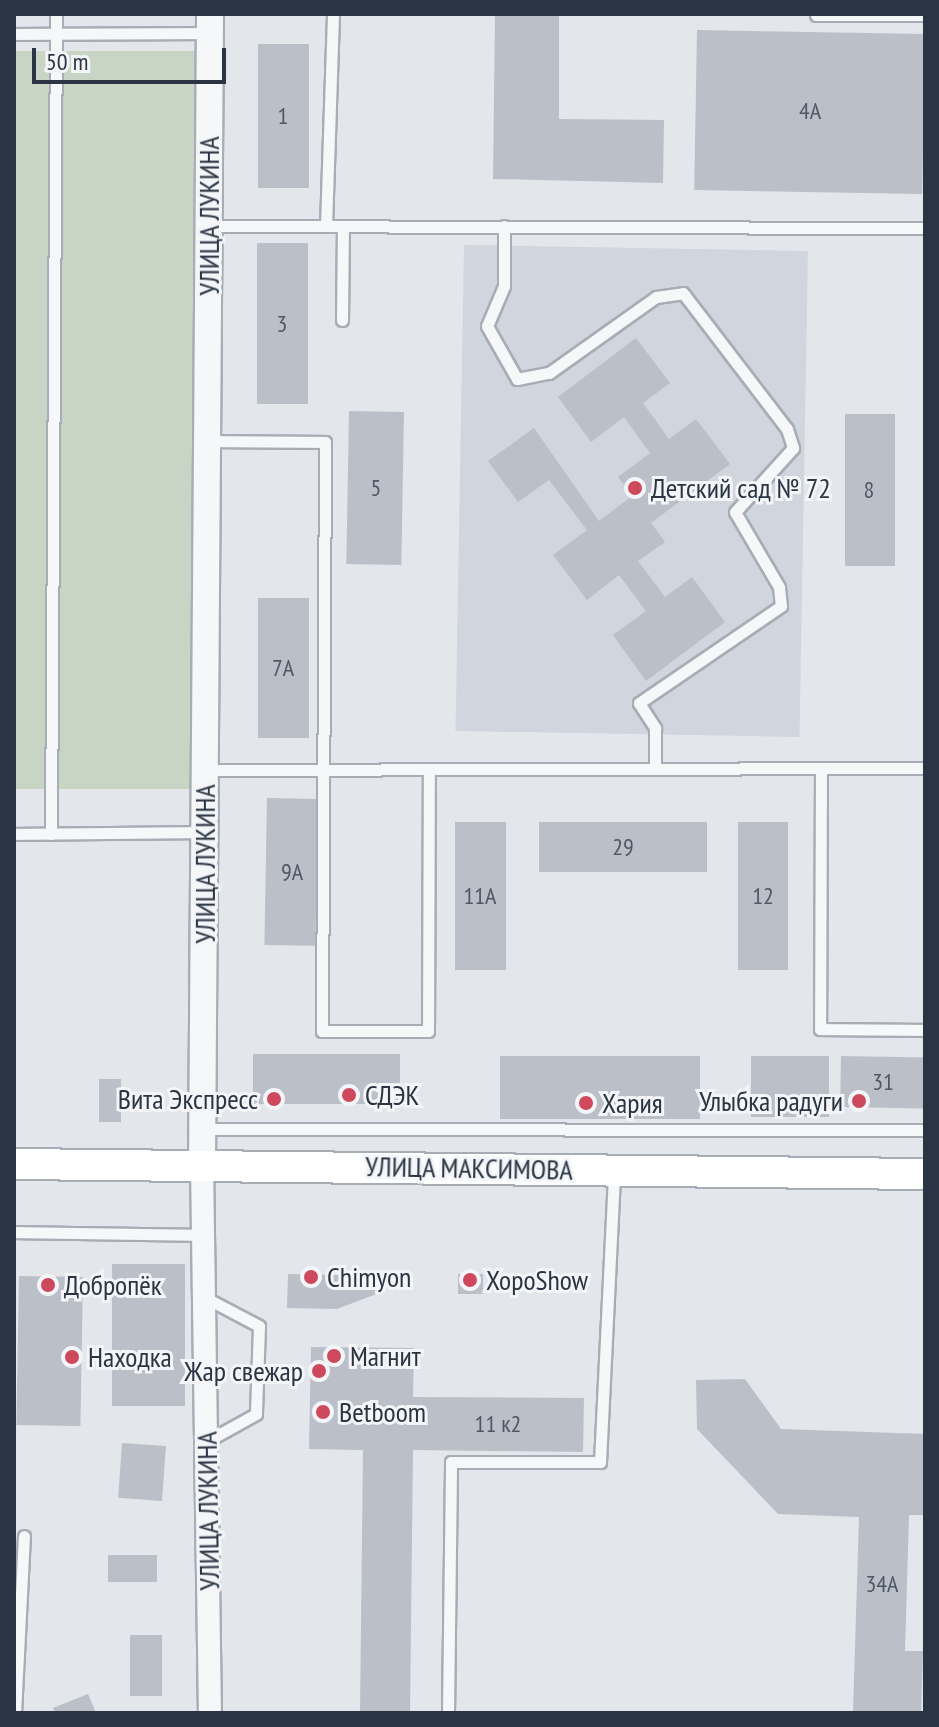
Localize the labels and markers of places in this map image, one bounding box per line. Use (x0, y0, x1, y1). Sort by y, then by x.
place label: Детский сад № 72 (651, 471, 831, 505)
marker: Детский сад № 72 (626, 479, 644, 497)
place label: СДЭК (365, 1078, 419, 1112)
place label: Вита Экспресс (118, 1082, 258, 1116)
place label: Улыбка радуги (699, 1084, 843, 1118)
marker: СДЭК (340, 1086, 358, 1104)
place label: Хария (602, 1086, 663, 1120)
marker: Вита Экспресс (265, 1090, 283, 1108)
marker: Улыбка радуги (850, 1092, 868, 1110)
marker: Хария (577, 1094, 595, 1112)
place label: Chimyon (327, 1260, 411, 1294)
place label: ХороShow (486, 1263, 588, 1297)
place label: Добропёк (64, 1268, 162, 1302)
marker: Chimyon (302, 1268, 320, 1286)
marker: ХороShow (461, 1271, 479, 1289)
marker: Добропёк (39, 1276, 57, 1294)
place label: Магнит (350, 1339, 421, 1373)
place label: Находка (88, 1340, 172, 1374)
marker: Магнит (325, 1347, 343, 1365)
marker: Находка (63, 1348, 81, 1366)
place label: Жар свежар (184, 1354, 303, 1388)
marker: Жар свежар (310, 1362, 328, 1380)
place label: Betboom (339, 1395, 426, 1429)
marker: Betboom (314, 1403, 332, 1421)

